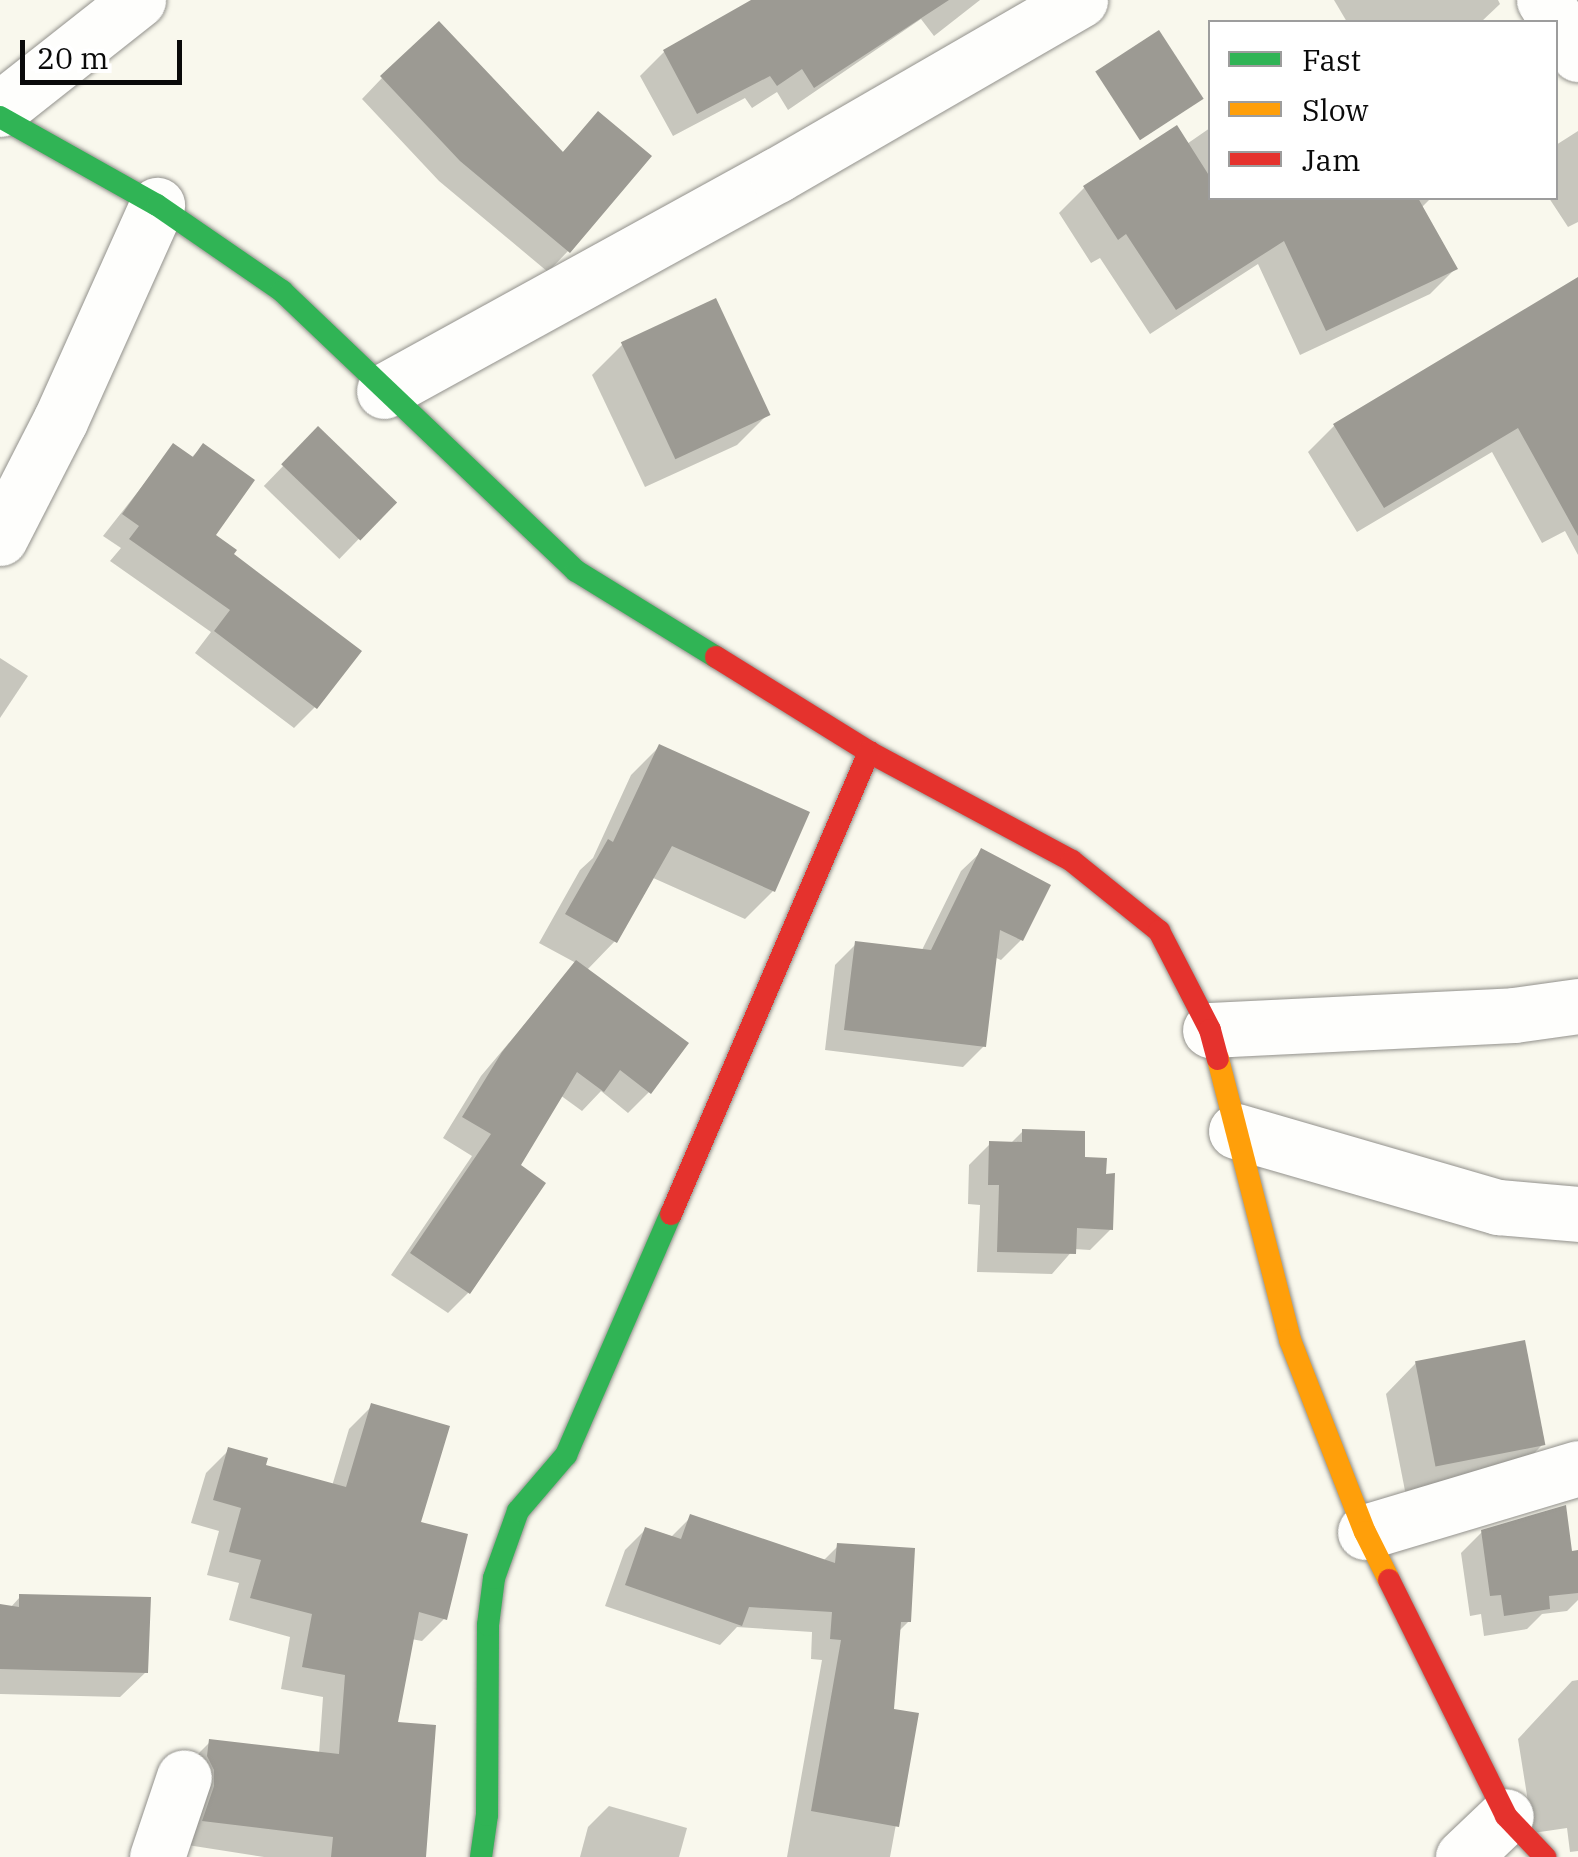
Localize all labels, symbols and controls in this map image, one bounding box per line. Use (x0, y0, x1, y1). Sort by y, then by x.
scale bar (25, 20, 188, 82)
legend (1208, 20, 1558, 200)
text: 20 m (37, 38, 109, 77)
text: Fast (1302, 40, 1361, 79)
text: Slow (1302, 90, 1369, 129)
text: Jam (1302, 140, 1361, 179)

